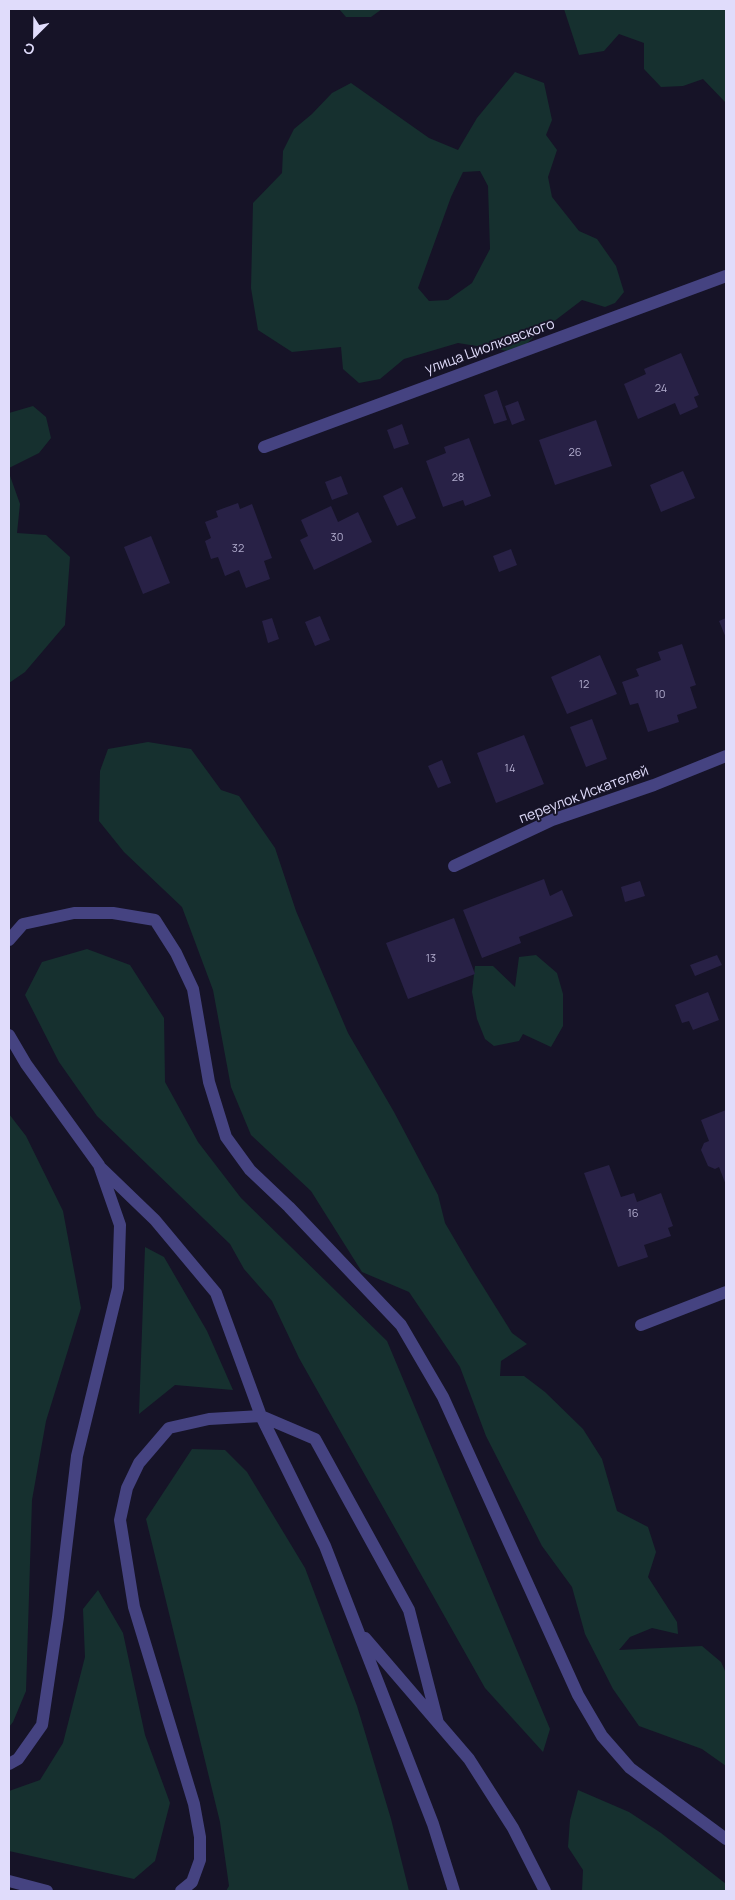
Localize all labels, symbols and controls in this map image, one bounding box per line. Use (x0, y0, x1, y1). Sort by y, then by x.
north arrow (10, 10, 60, 60)
text: С (20, 39, 37, 60)
street label: улица Циолковского (423, 316, 557, 378)
house number: 24 (655, 382, 667, 396)
house number: 26 (568, 446, 582, 460)
house number: 28 (452, 471, 464, 485)
house number: 30 (331, 531, 343, 545)
house number: 32 (232, 542, 244, 556)
house number: 12 (579, 678, 589, 692)
house number: 10 (655, 688, 665, 702)
house number: 14 (505, 762, 515, 776)
street label: переулок Искателей (517, 763, 651, 827)
house number: 13 (426, 952, 436, 966)
house number: 16 (627, 1207, 639, 1221)

